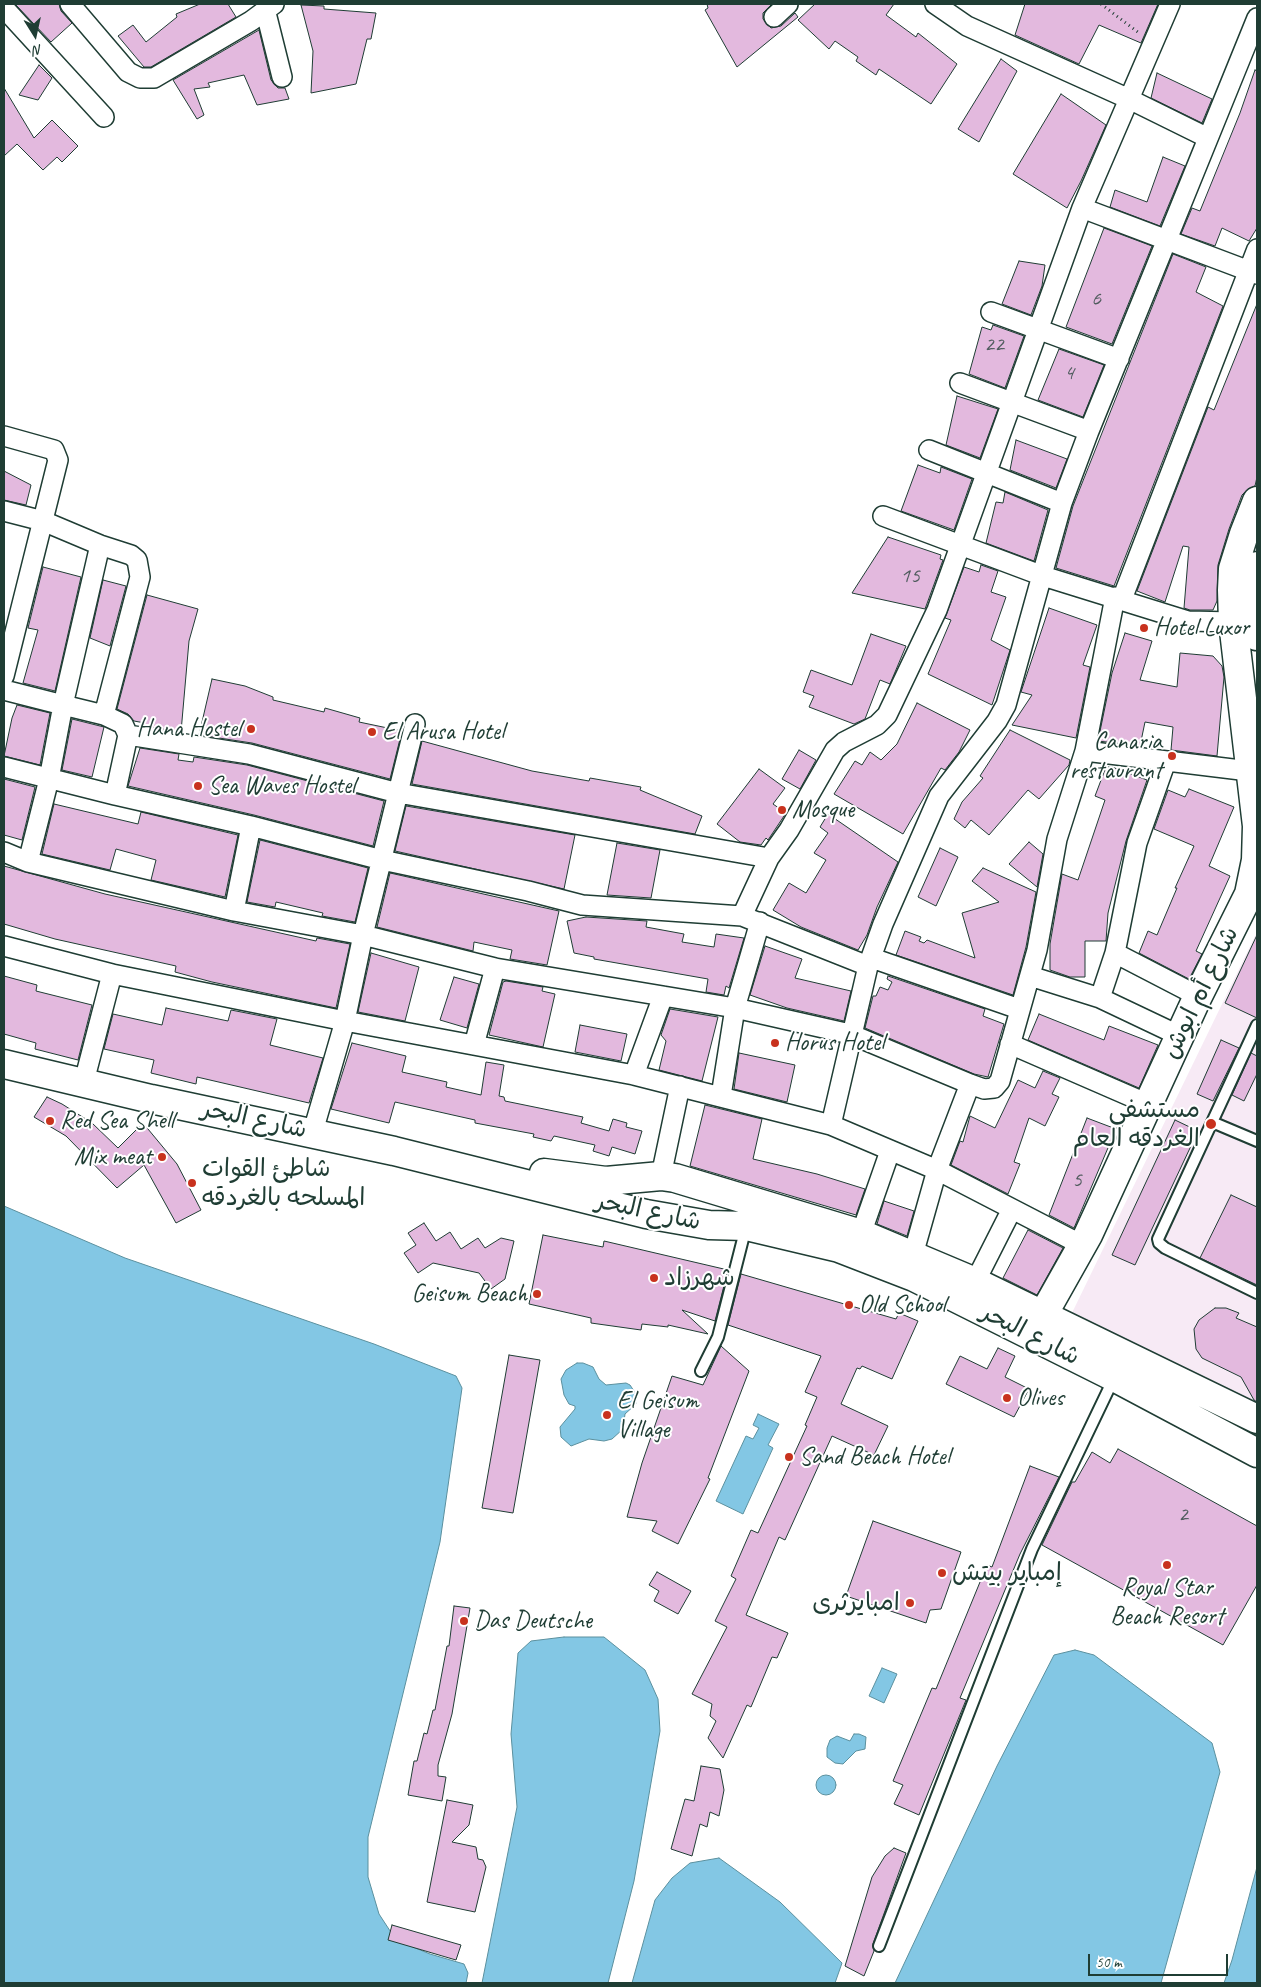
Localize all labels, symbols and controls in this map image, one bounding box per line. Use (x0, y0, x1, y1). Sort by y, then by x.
north arrow (10, 10, 60, 60)
text: N (32, 41, 43, 59)
house number: 6 (1091, 286, 1101, 312)
house number: 22 (984, 332, 1004, 358)
house number: 4 (1064, 360, 1074, 386)
house number: 15 (900, 563, 920, 589)
place label: Hotel Luxor (1154, 613, 1249, 643)
marker: Hotel Luxor (1138, 622, 1150, 634)
place label: Hana Hostel (137, 714, 241, 744)
place label: El Arusa Hotel (382, 717, 504, 747)
marker: Hana Hostel (245, 723, 257, 735)
marker: El Arusa Hotel (366, 726, 378, 738)
place label: Canaria restaurant (1069, 727, 1162, 786)
marker: Canaria restaurant (1166, 750, 1178, 762)
place label: Sea Waves Hostel (208, 771, 355, 801)
marker: Sea Waves Hostel (192, 780, 204, 792)
place label: Mosque (792, 795, 854, 825)
marker: Mosque (776, 804, 788, 816)
street label: شارع أم ابوش (1156, 922, 1246, 1064)
place label: Horus Hotel (785, 1028, 884, 1058)
marker: Horus Hotel (769, 1037, 781, 1049)
street label: شارع البحر (199, 1094, 309, 1146)
place label: مستشفي الغردقه العام (1072, 1095, 1200, 1154)
place label: Red Sea Shell (60, 1106, 174, 1136)
marker: Red Sea Shell (44, 1115, 56, 1127)
marker: مستشفي الغردقه العام (1204, 1117, 1218, 1131)
place label: Mix meat (74, 1142, 152, 1172)
marker: Mix meat (156, 1151, 168, 1163)
place label: شاطئ القوات المسلحه بالغردقه (202, 1154, 365, 1213)
house number: 5 (1072, 1167, 1082, 1193)
marker: شاطئ القوات المسلحه بالغردقه (186, 1177, 198, 1189)
street label: شارع البحر (593, 1186, 703, 1238)
place label: شهرزاد (664, 1263, 735, 1293)
marker: شهرزاد (648, 1272, 660, 1284)
place label: Geisum Beach (412, 1279, 527, 1309)
marker: Geisum Beach (531, 1288, 543, 1300)
place label: Old School (859, 1290, 946, 1320)
street label: شارع البحر (976, 1297, 1084, 1373)
marker: Old School (843, 1299, 855, 1311)
place label: Olives (1017, 1383, 1064, 1413)
place label: El Geisum Village (617, 1386, 699, 1445)
marker: Olives (1001, 1392, 1013, 1404)
marker: El Geisum Village (601, 1409, 613, 1421)
place label: Sand Beach Hotel (799, 1442, 950, 1472)
marker: Sand Beach Hotel (783, 1451, 795, 1463)
house number: 2 (1178, 1502, 1188, 1528)
place label: إمباير بيتش (952, 1558, 1062, 1588)
marker: Royal Star Beach Resort (1161, 1559, 1173, 1571)
marker: إمباير بيتش (936, 1567, 948, 1579)
place label: Royal Star Beach Resort (1110, 1573, 1224, 1632)
place label: امبايرثرى (812, 1588, 900, 1618)
marker: امبايرثرى (904, 1597, 916, 1609)
place label: Das Deutsche (474, 1606, 592, 1636)
marker: Das Deutsche (458, 1615, 470, 1627)
scale bar (1091, 1944, 1231, 1976)
text: 50 m (1096, 1953, 1122, 1972)

